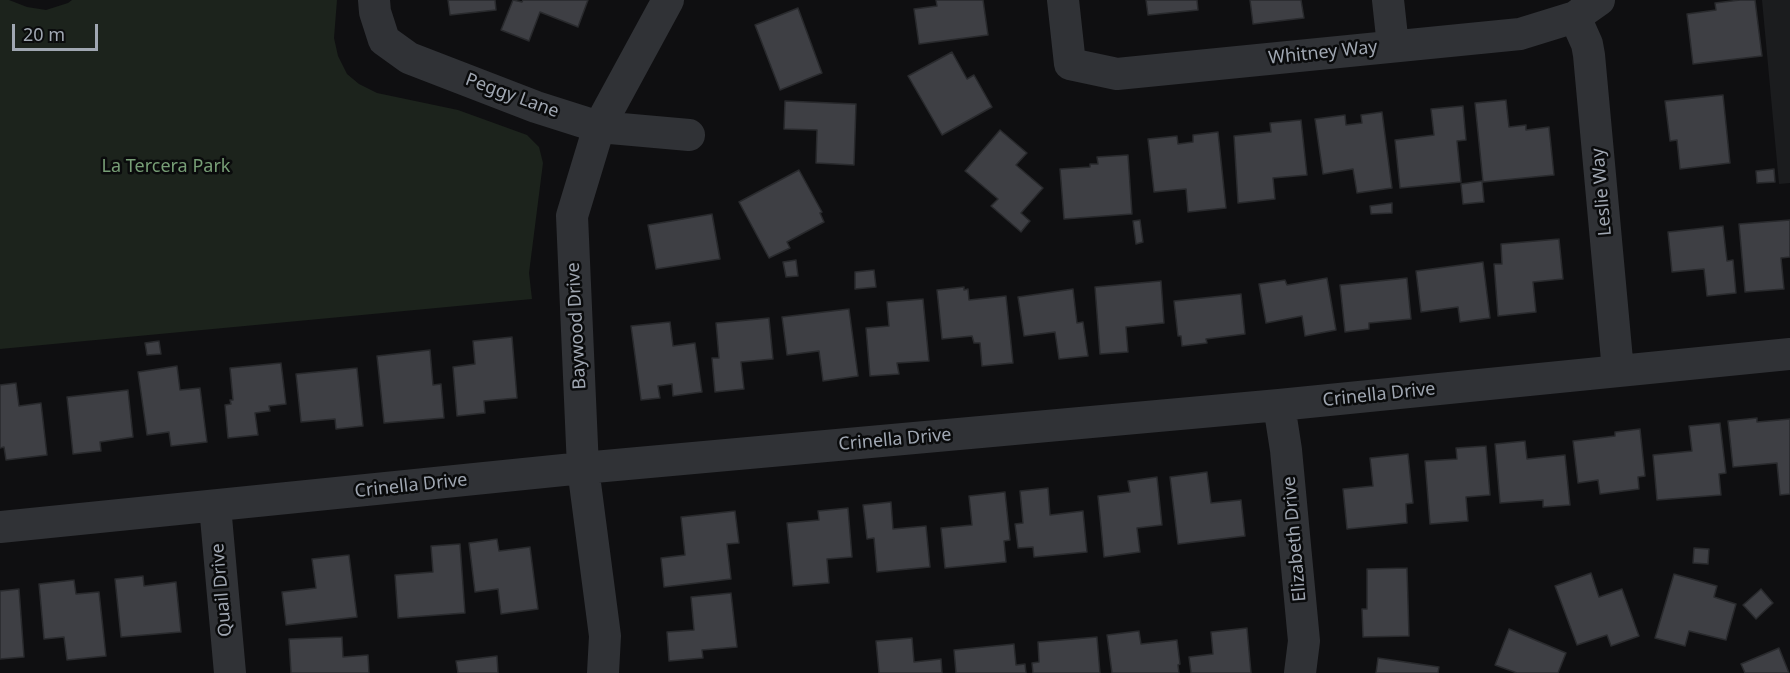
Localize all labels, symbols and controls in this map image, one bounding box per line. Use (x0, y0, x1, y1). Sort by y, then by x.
scale bar (15, 12, 100, 50)
text: 20 m (23, 22, 65, 46)
street label: Whitney Way (1267, 37, 1379, 69)
street label: Peggy Lane (462, 69, 562, 123)
street label: Leslie Way (1587, 147, 1617, 237)
park label: La Tercera Park (102, 156, 230, 178)
street label: Baywood Drive (563, 262, 591, 390)
street label: Crinella Drive (1322, 378, 1436, 412)
street label: Crinella Drive (838, 424, 952, 456)
street label: Crinella Drive (354, 469, 468, 503)
street label: Elizabeth Drive (1279, 475, 1311, 603)
street label: Quail Drive (207, 542, 237, 638)

